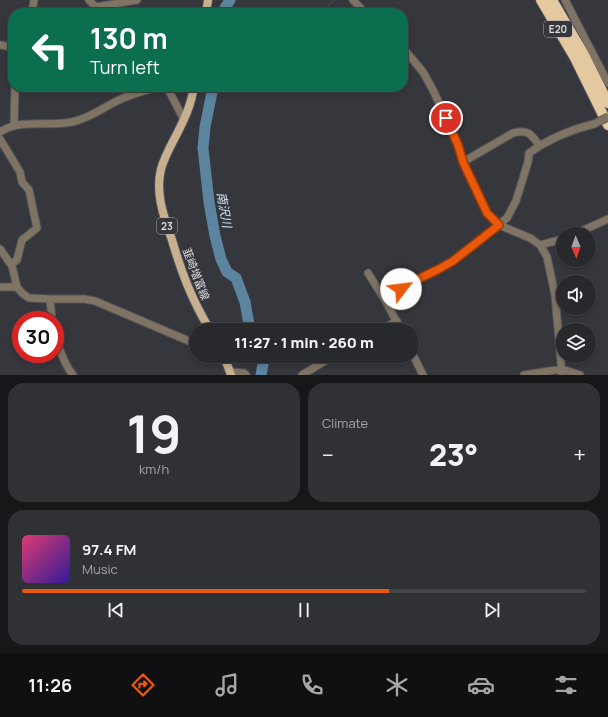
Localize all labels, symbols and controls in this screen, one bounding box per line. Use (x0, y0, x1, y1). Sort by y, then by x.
text: 130 m (90, 19, 168, 57)
road number: E20 (544, 21, 572, 37)
icon: left (24, 24, 76, 76)
text: Turn left (90, 55, 160, 79)
pin (429, 101, 463, 135)
icon: arrive (435, 107, 457, 129)
water label: 南沢川 (213, 191, 236, 231)
road number: 23 (157, 218, 177, 234)
north arrow (556, 227, 596, 267)
map controls (556, 227, 596, 363)
street label: 韮崎増富線 (180, 245, 213, 302)
position arrow (380, 268, 422, 310)
button: sound (556, 275, 596, 315)
speed limit sign: 30 (12, 311, 64, 363)
button: layers (556, 323, 596, 363)
text: 11:27 · 1 min · 260 m (234, 332, 374, 353)
text: 19 (126, 398, 182, 469)
text: Climate (322, 414, 368, 432)
text: 23° (429, 434, 478, 475)
text: − (322, 440, 334, 470)
text: + (573, 440, 586, 470)
text: km/h (139, 460, 169, 478)
text: 97.4 FM (82, 539, 136, 560)
text: Music (82, 560, 118, 578)
icon: previous (105, 599, 127, 621)
icon: pause (293, 599, 315, 621)
icon: next (481, 599, 503, 621)
icon: directions (129, 671, 157, 699)
icon: music (213, 671, 241, 699)
icon: phone (298, 671, 326, 699)
icon: climate (383, 671, 411, 699)
icon: car (467, 671, 495, 699)
icon: filters (552, 671, 580, 699)
text: 11:26 (28, 673, 72, 697)

